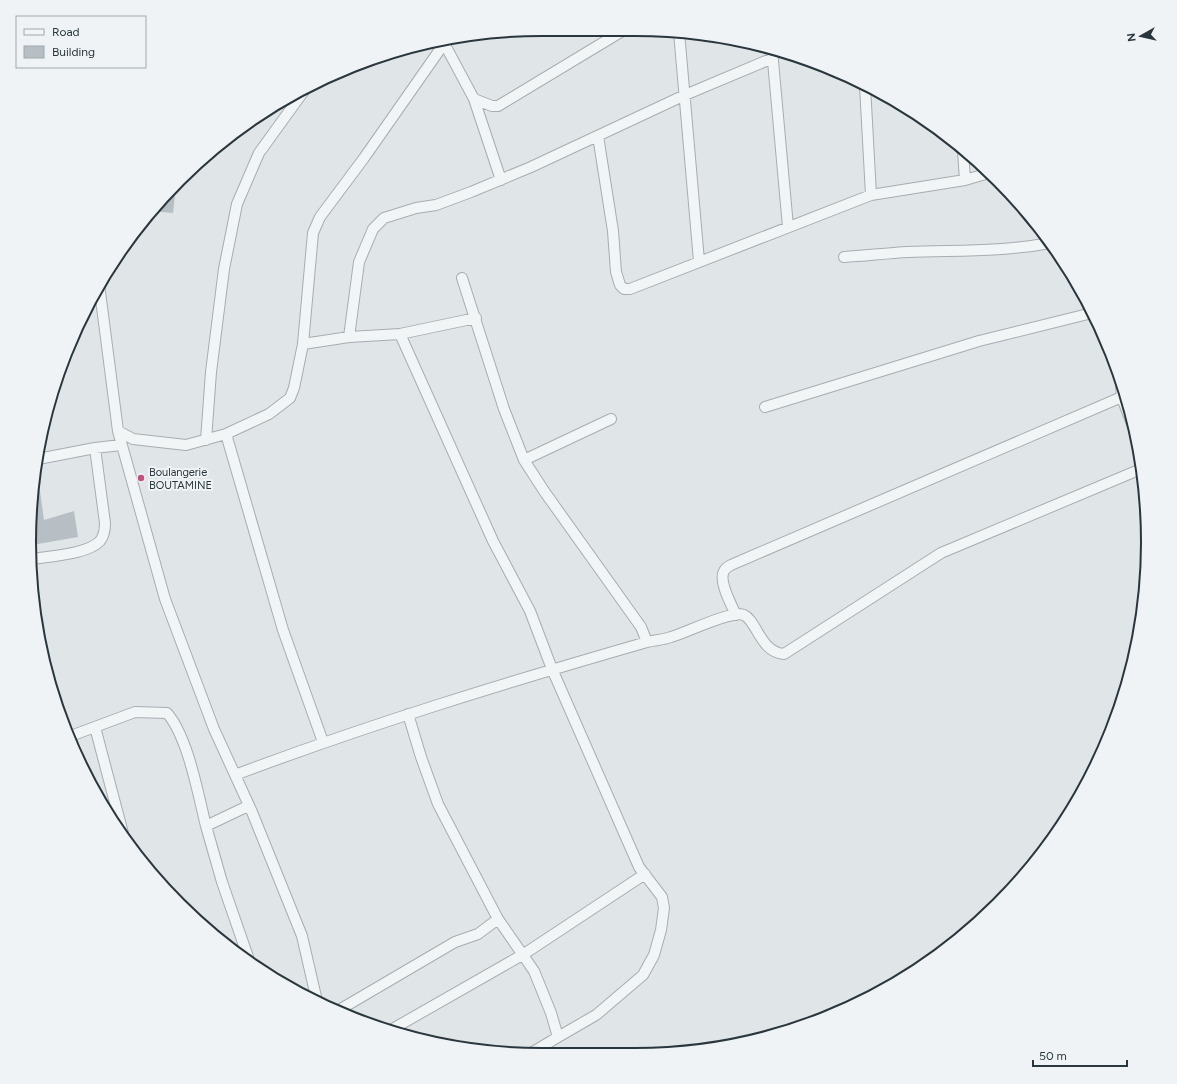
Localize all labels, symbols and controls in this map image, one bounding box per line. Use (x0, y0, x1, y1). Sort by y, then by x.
legend (16, 16, 146, 68)
north arrow (1121, 16, 1161, 56)
text: Road (52, 25, 80, 39)
text: N (1125, 32, 1139, 42)
text: Building (52, 45, 95, 59)
place label: Boulangerie BOUTAMINE (149, 466, 212, 492)
marker: Boulangerie BOUTAMINE (136, 473, 146, 483)
scale bar (1033, 1042, 1127, 1068)
text: 50 m (1039, 1049, 1067, 1063)

